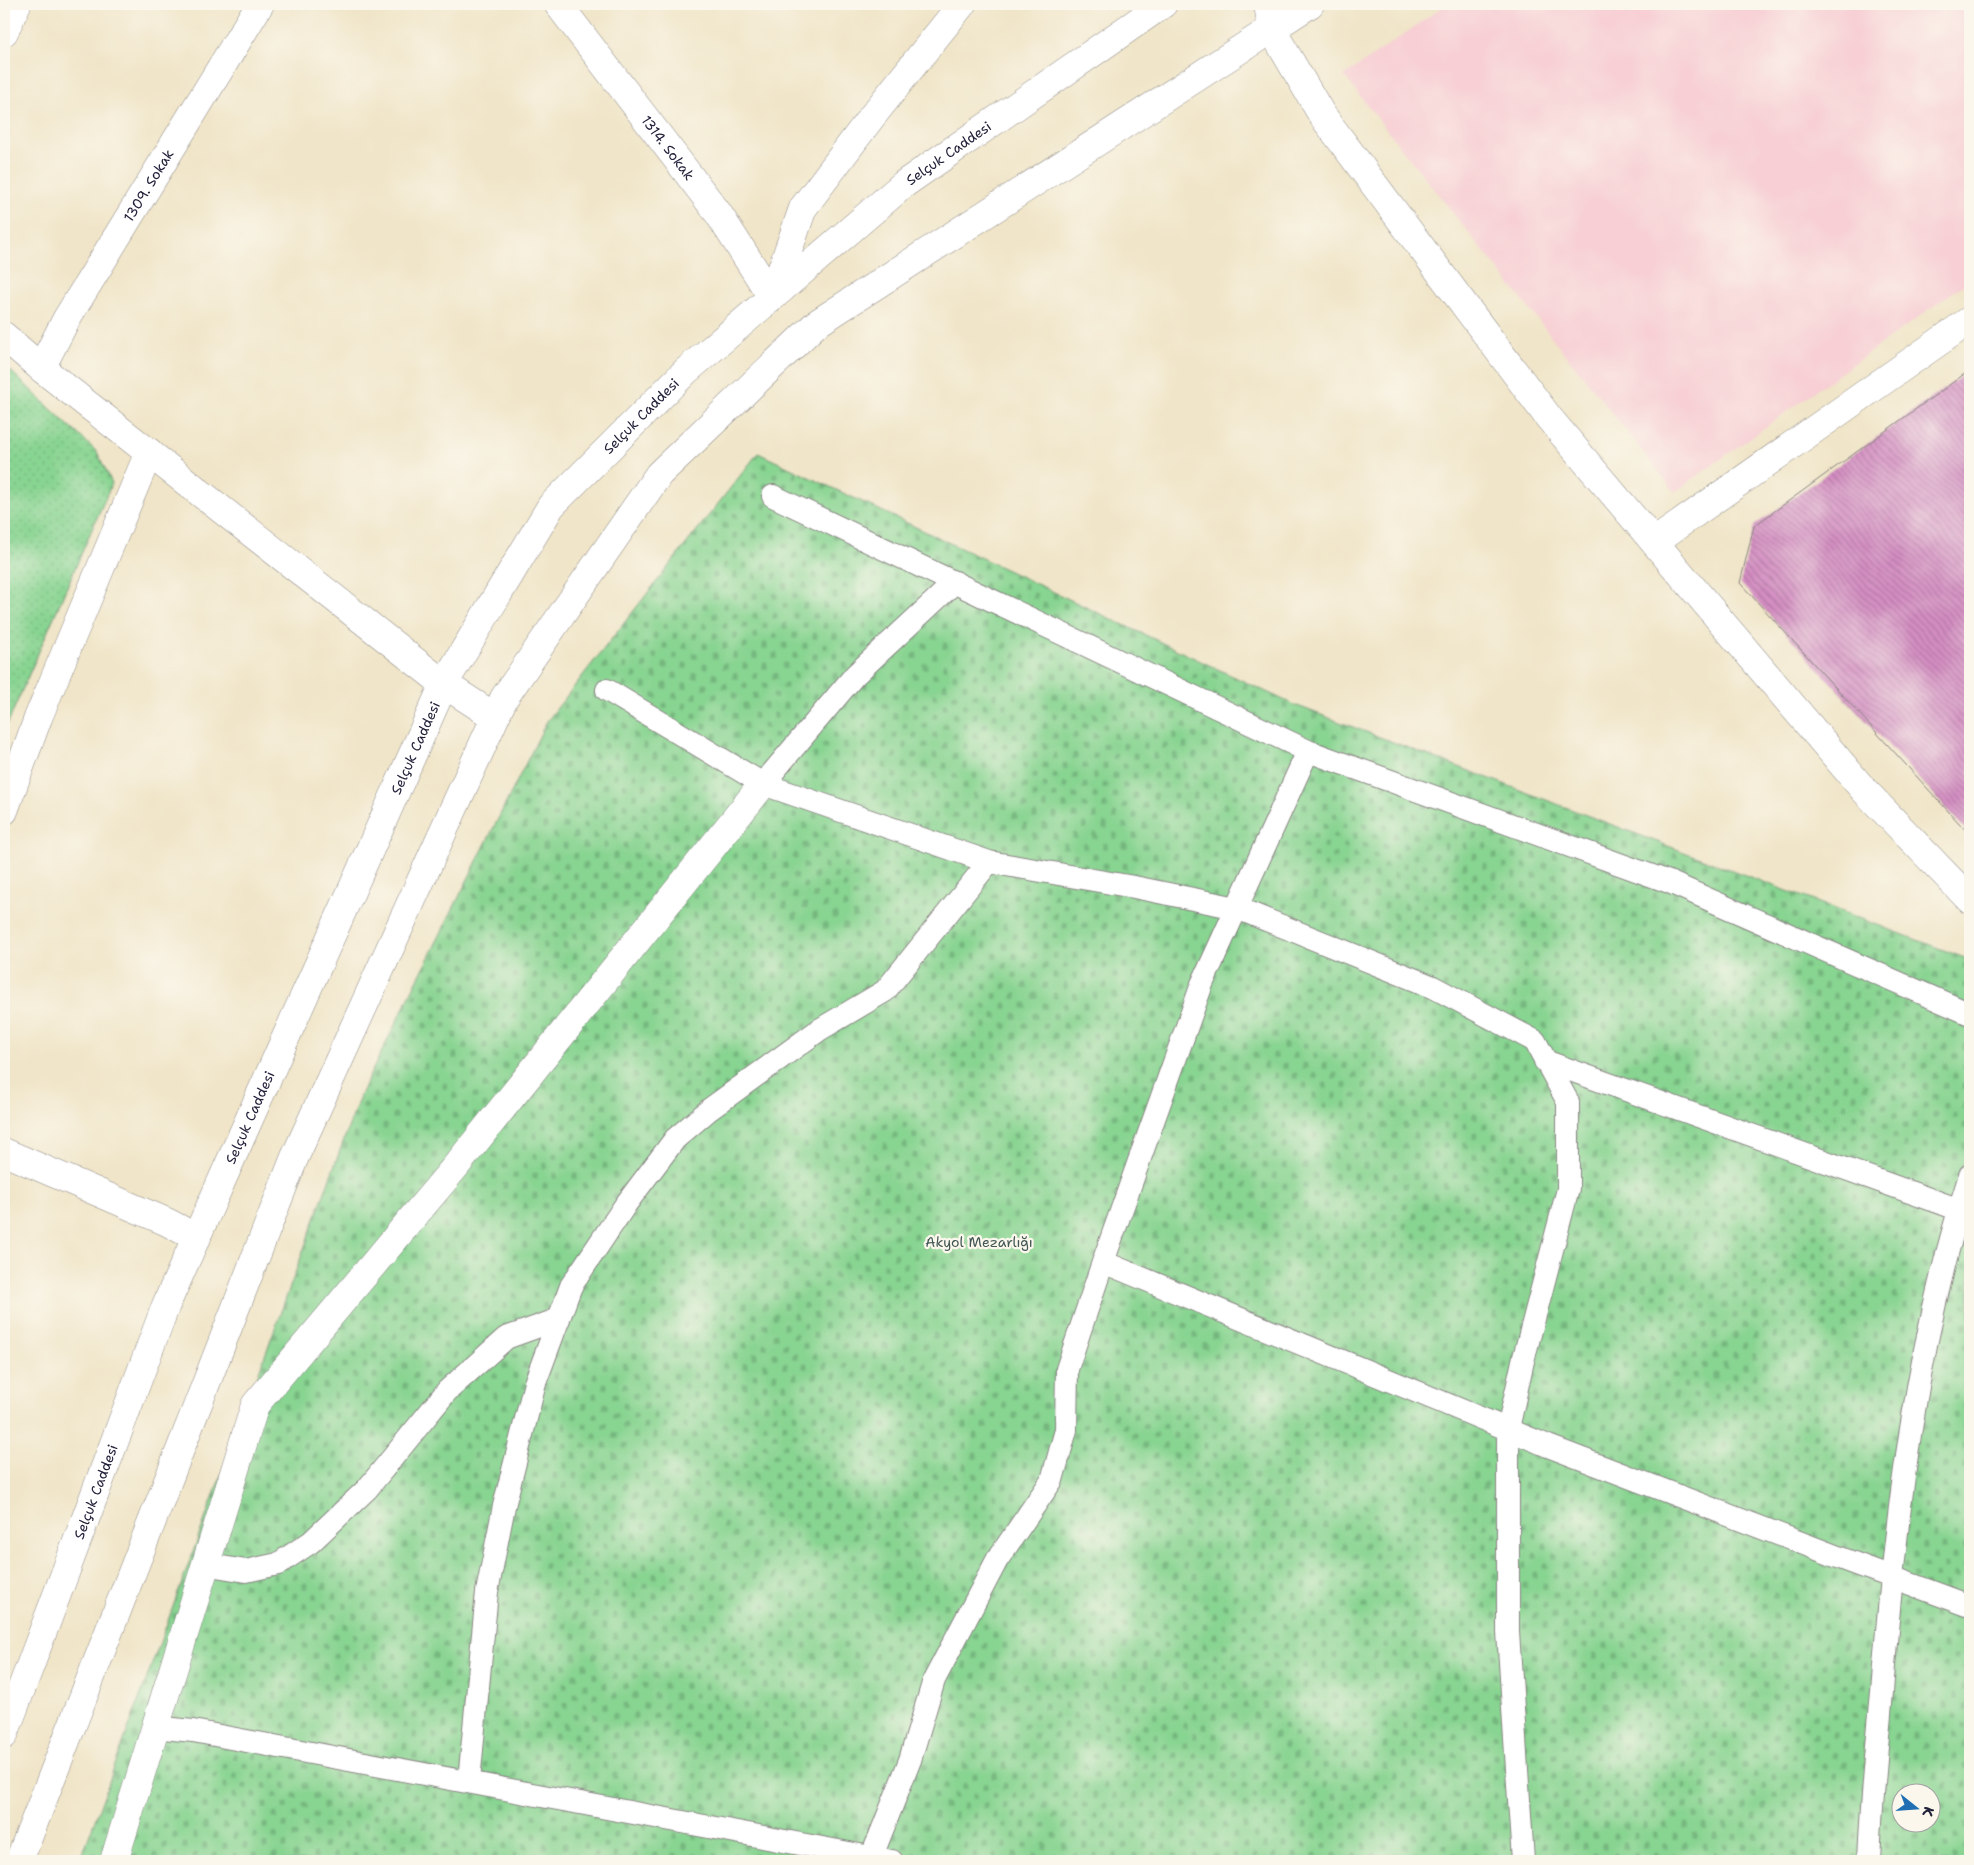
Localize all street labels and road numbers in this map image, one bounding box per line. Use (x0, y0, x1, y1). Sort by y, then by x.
street label: 1314. Sokak (637, 112, 699, 184)
street label: Selçuk Caddesi (902, 117, 995, 189)
street label: 1309. Sokak (119, 146, 178, 225)
street label: Selçuk Caddesi (599, 374, 683, 458)
street label: Selçuk Caddesi (387, 699, 444, 797)
street label: Selçuk Caddesi (221, 1068, 279, 1167)
street label: Selçuk Caddesi (70, 1442, 122, 1542)

